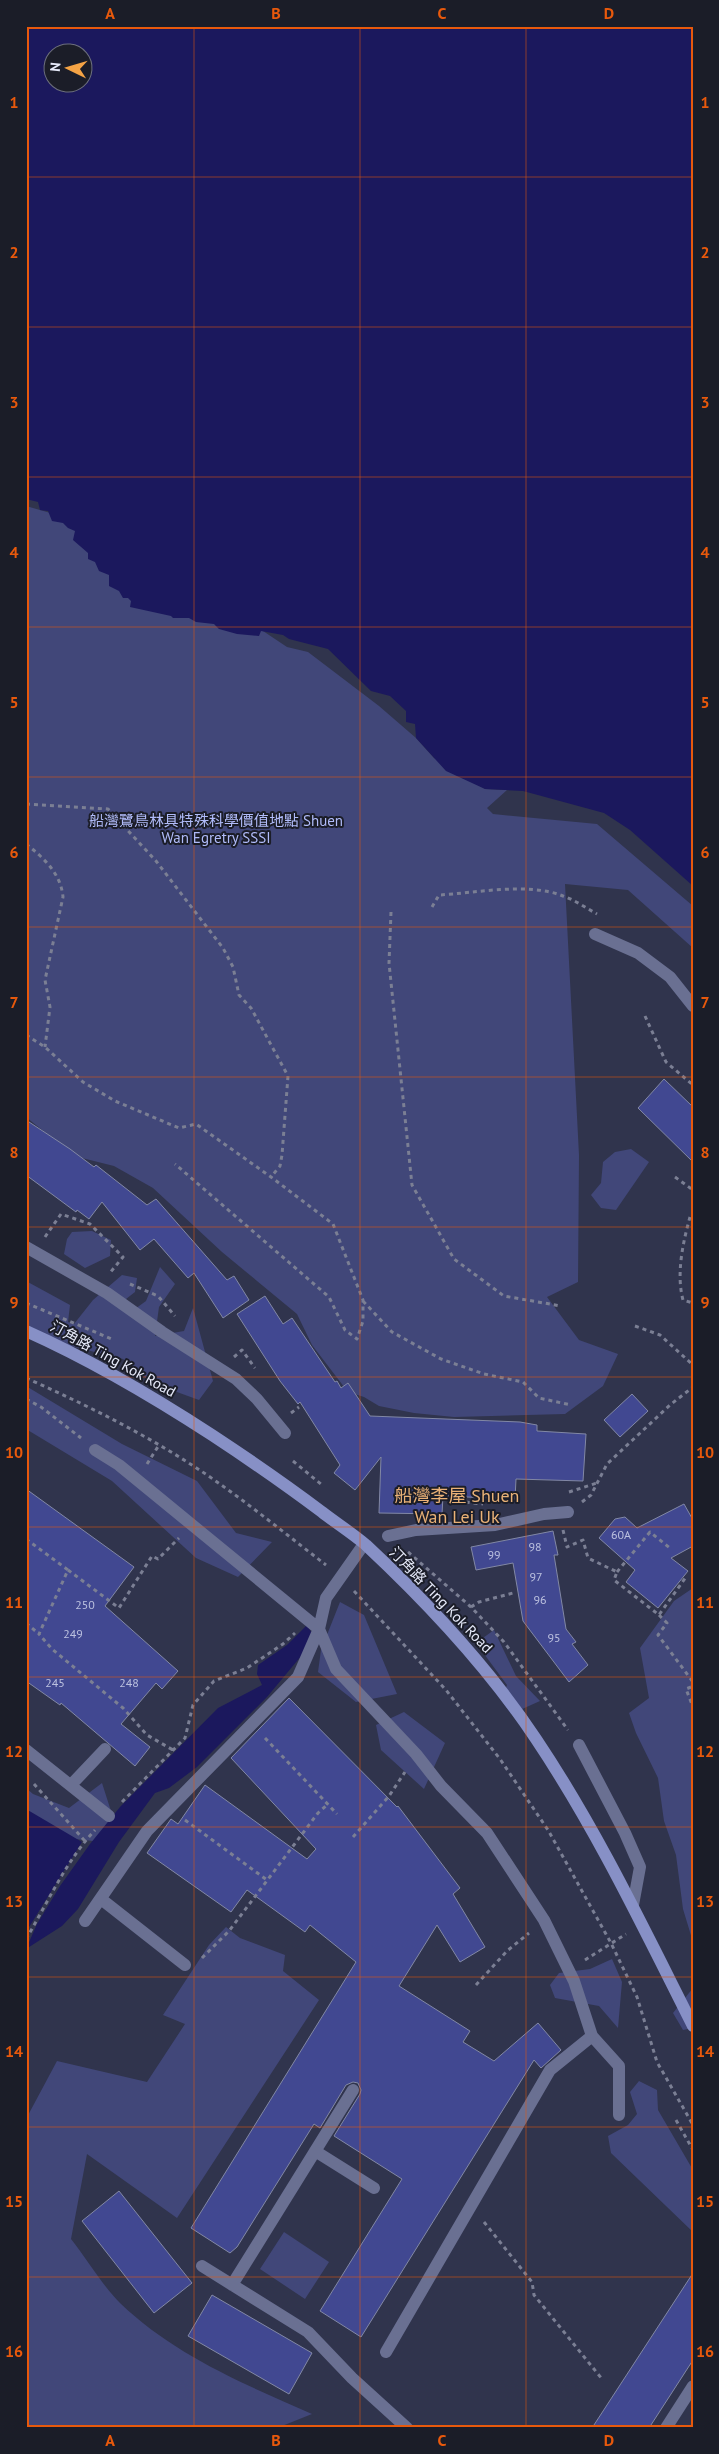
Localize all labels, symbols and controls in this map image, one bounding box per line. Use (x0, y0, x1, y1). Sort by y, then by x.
text: A (105, 3, 115, 23)
text: B (271, 3, 281, 23)
text: C (438, 3, 447, 23)
text: D (604, 3, 614, 23)
north arrow (42, 42, 92, 92)
text: N (46, 61, 64, 72)
text: 1 (9, 92, 19, 112)
text: 1 (700, 92, 710, 112)
text: 2 (9, 242, 19, 262)
text: 2 (700, 242, 710, 262)
text: 3 (9, 392, 19, 412)
text: 3 (700, 392, 710, 412)
text: 4 (9, 542, 19, 562)
text: 4 (700, 542, 710, 562)
text: 5 (9, 692, 19, 712)
text: 5 (700, 692, 710, 712)
park label: 船灣鷺鳥林具特殊科學價值地點 Shuen Wan Egretry SSSI (89, 811, 343, 847)
text: 6 (9, 842, 19, 862)
text: 6 (700, 842, 710, 862)
text: 7 (9, 992, 19, 1012)
text: 7 (700, 992, 710, 1012)
text: 8 (9, 1142, 19, 1162)
text: 8 (700, 1142, 710, 1162)
text: 9 (9, 1292, 19, 1312)
text: 9 (700, 1292, 710, 1312)
street label: 汀角路 Ting Kok Road (47, 1316, 179, 1401)
text: 10 (5, 1442, 23, 1462)
text: 10 (696, 1442, 714, 1462)
district label: 船灣李屋 Shuen Wan Lei Uk (395, 1484, 519, 1528)
house number: 60A (611, 1527, 631, 1542)
house number: 98 (528, 1539, 542, 1554)
street label: 汀角路 Ting Kok Road (386, 1542, 497, 1657)
house number: 99 (487, 1547, 501, 1562)
house number: 97 (529, 1569, 543, 1584)
text: 11 (5, 1592, 23, 1612)
house number: 96 (533, 1592, 547, 1607)
text: 11 (696, 1592, 714, 1612)
house number: 250 (75, 1597, 95, 1612)
house number: 249 (63, 1626, 83, 1641)
house number: 95 (547, 1630, 561, 1645)
house number: 245 (45, 1675, 65, 1690)
house number: 248 (119, 1675, 139, 1690)
text: 12 (5, 1741, 23, 1761)
text: 12 (696, 1741, 714, 1761)
text: 13 (5, 1891, 23, 1911)
text: 13 (696, 1891, 714, 1911)
text: 14 (5, 2041, 23, 2061)
text: 14 (696, 2041, 714, 2061)
text: 15 (5, 2191, 23, 2211)
text: 15 (696, 2191, 714, 2211)
text: 16 (5, 2341, 23, 2361)
text: 16 (696, 2341, 714, 2361)
text: A (105, 2430, 115, 2450)
text: B (271, 2430, 281, 2450)
text: C (438, 2430, 447, 2450)
text: D (604, 2430, 614, 2450)

